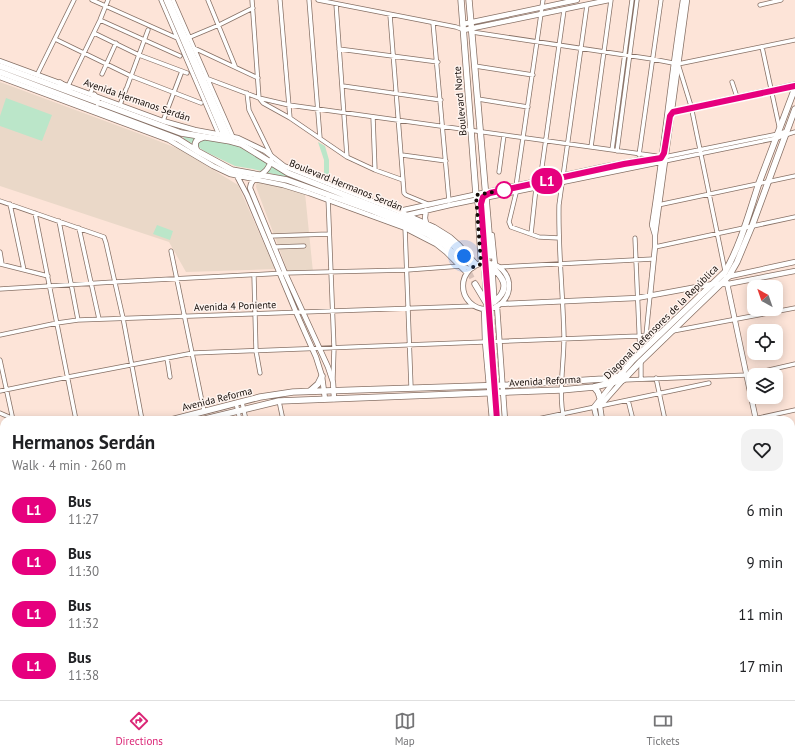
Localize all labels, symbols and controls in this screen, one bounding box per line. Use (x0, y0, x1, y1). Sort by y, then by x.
street label: Boulevard Norte (450, 66, 470, 136)
street label: Avenida Hermanos Serdán (82, 76, 192, 124)
street label: Boulevard Hermanos Serdán (287, 156, 405, 214)
line badge: L1 (529, 168, 565, 194)
text: L1 (539, 172, 555, 190)
unlabelled marker (495, 181, 513, 199)
your location (454, 246, 474, 266)
street label: Diagonal Defensores de la República (601, 262, 721, 382)
north arrow (747, 280, 783, 316)
map controls (747, 280, 783, 404)
street label: Avenida 4 Poniente (194, 298, 276, 314)
button: locate (747, 324, 783, 360)
button: layers (747, 368, 783, 404)
street label: Avenida Reforma (509, 373, 581, 389)
street label: Avenida Reforma (181, 384, 254, 414)
button: heart (741, 429, 783, 471)
text: Hermanos Serdán (12, 430, 155, 454)
text: Walk · 4 min · 260 m (12, 457, 126, 474)
text: Bus (68, 492, 91, 511)
text: L1 (26, 501, 42, 519)
text: 6 min (746, 501, 783, 520)
text: 11:27 (68, 511, 99, 528)
text: Bus (68, 544, 91, 563)
text: L1 (26, 553, 42, 571)
text: 9 min (746, 553, 783, 572)
text: 11:30 (68, 563, 99, 580)
text: Bus (68, 596, 91, 615)
text: L1 (26, 605, 42, 623)
text: 11 min (738, 605, 783, 624)
text: 11:32 (68, 615, 99, 632)
text: Bus (68, 648, 91, 667)
text: L1 (26, 657, 42, 675)
text: 17 min (739, 657, 783, 676)
text: 11:38 (68, 667, 99, 684)
tab: Directions (115, 710, 163, 748)
tab: Map (394, 710, 416, 748)
tab: Tickets (646, 710, 680, 748)

